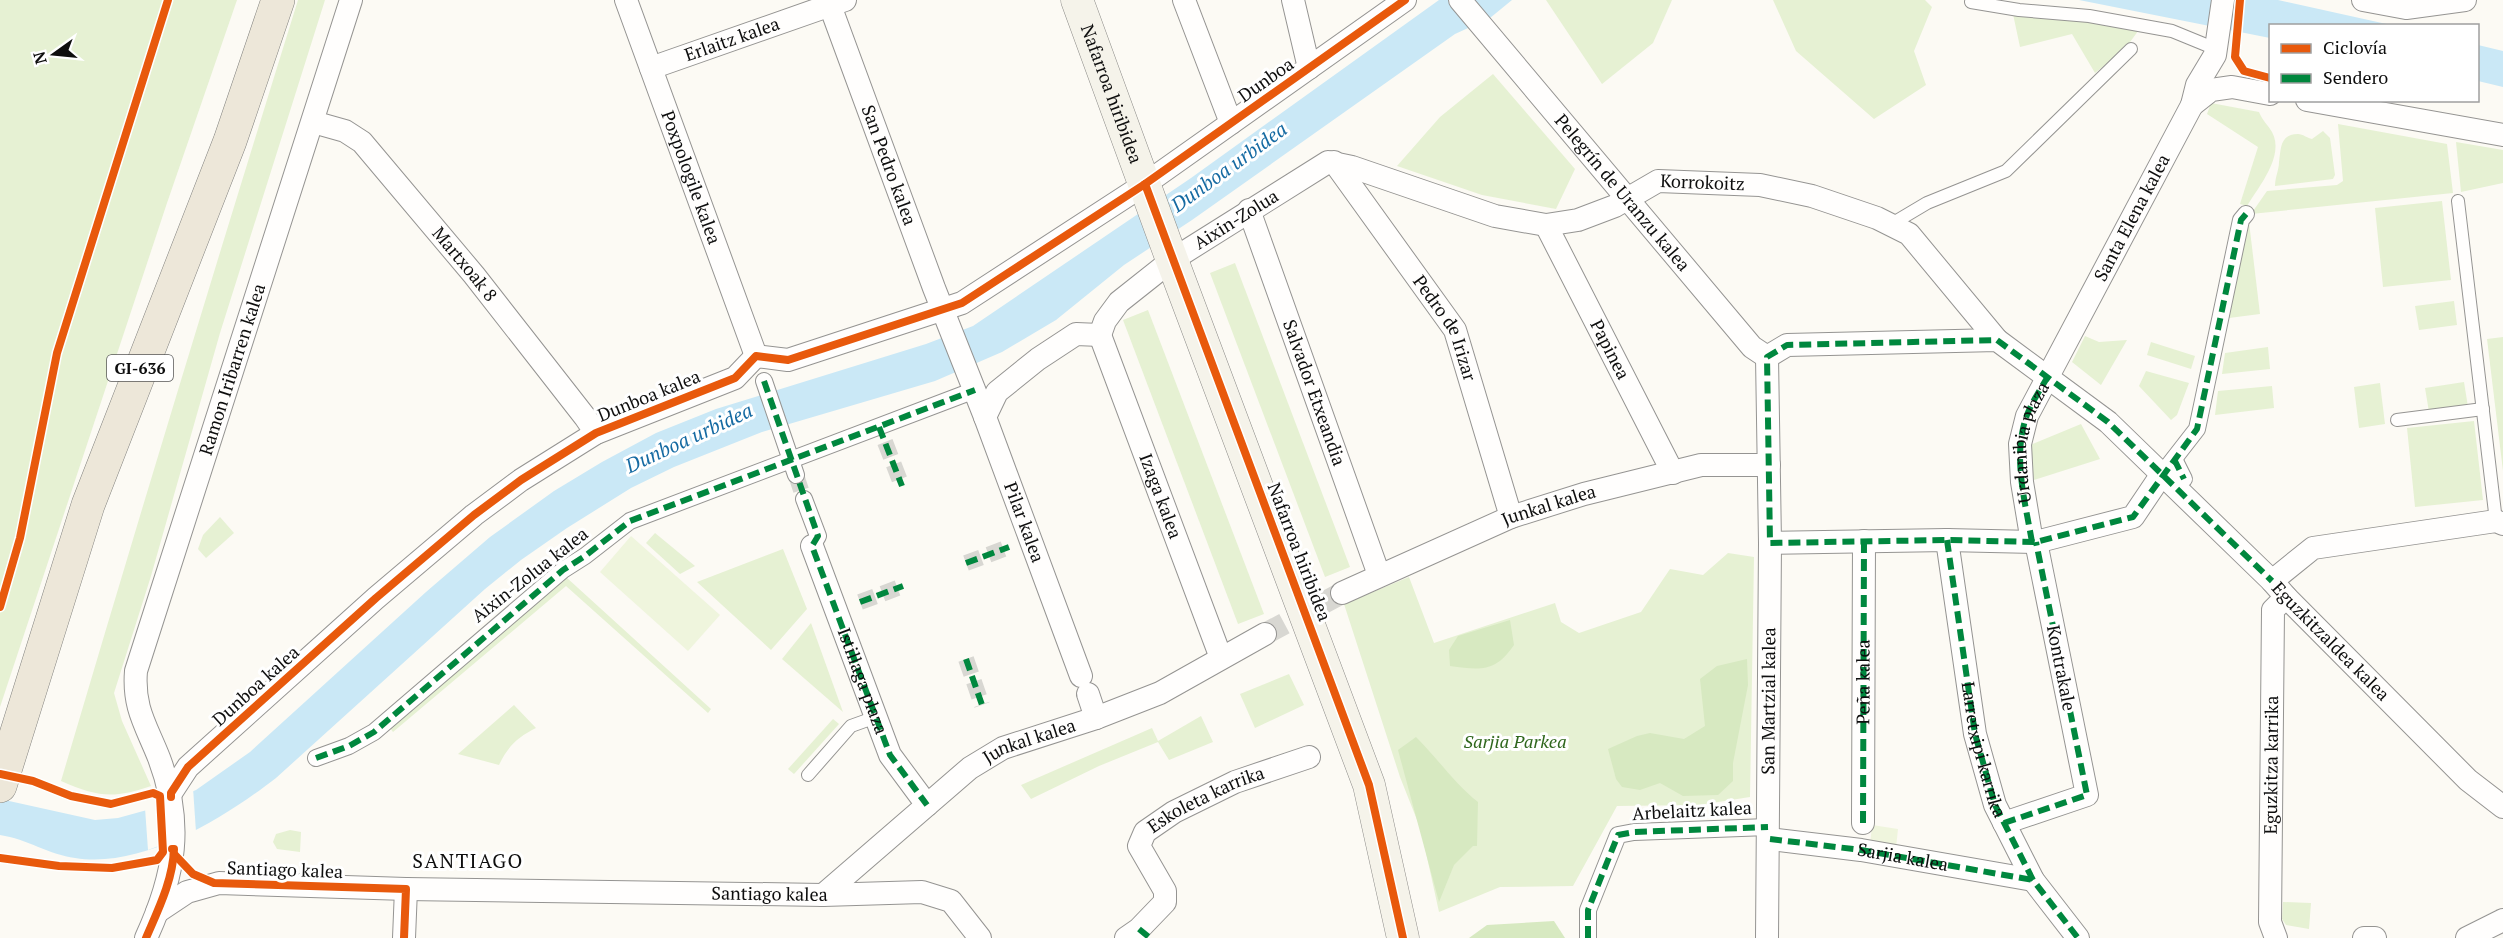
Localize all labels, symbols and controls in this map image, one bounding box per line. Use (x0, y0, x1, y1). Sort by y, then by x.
street label: Erlaitz kalea (681, 11, 783, 66)
street label: Nafarroa hiribidea (1076, 21, 1149, 167)
north arrow (24, 24, 84, 84)
legend (2269, 24, 2479, 102)
text: Ciclovía (2323, 35, 2387, 59)
text: N (27, 49, 52, 67)
street label: Dunboa (1233, 51, 1298, 107)
text: Sendero (2323, 65, 2388, 89)
street label: San Pedro kalea (857, 101, 923, 228)
street label: Poxpologile kalea (656, 107, 727, 247)
street label: Pelegrín de Uranzu kalea (1550, 109, 1696, 276)
water label: Dunboa urbidea (1164, 115, 1292, 219)
street label: Santa Elena kalea (2088, 150, 2175, 285)
street label: Korrokoitz (1660, 168, 1745, 195)
street label: Aixin-Zolua (1189, 183, 1283, 254)
street label: Martxoak 8 (427, 221, 503, 306)
street label: Pedro de Irizar (1408, 270, 1483, 384)
street label: Ramon Iribarren kalea (193, 280, 270, 458)
street label: Papinea (1585, 315, 1636, 383)
street label: Salvador Etxeandia (1278, 316, 1352, 469)
road number: GI-636 (107, 355, 173, 381)
street label: Dunboa kalea (594, 364, 704, 427)
street label: Urdanibia plaza (2007, 377, 2054, 505)
water label: Dunboa urbidea (620, 396, 757, 479)
street label: Izaga kalea (1134, 450, 1188, 542)
street label: Pilar kalea (999, 479, 1051, 566)
street label: Nafarroa hiribidea (1262, 479, 1337, 624)
street label: Junkal kalea (1497, 479, 1598, 531)
street label: Aixin-Zolua kalea (466, 521, 593, 627)
street label: Eguzkitzaldea kalea (2267, 576, 2395, 705)
street label: Kontrakale (2042, 623, 2082, 713)
street label: Istillaga plaza (833, 624, 894, 737)
street label: San Martzial kalea (1755, 627, 1780, 775)
street label: Peña kalea (1850, 639, 1875, 725)
street label: Dunboa kalea (207, 640, 304, 731)
street label: Larretxipi karrika (1957, 680, 2012, 821)
street label: Eguzkitza karrika (2258, 696, 2283, 835)
street label: Junkal kalea (978, 712, 1079, 769)
park label: Sarjia Parkea (1463, 729, 1567, 753)
street label: Eskoleta karrika (1142, 760, 1267, 838)
street label: Arbelaitz kalea (1632, 795, 1752, 825)
street label: Sarjia kalea (1856, 837, 1950, 876)
district label: SANTIAGO (412, 847, 524, 874)
street label: Santiago kalea (226, 855, 344, 883)
street label: Santiago kalea (711, 880, 828, 906)

